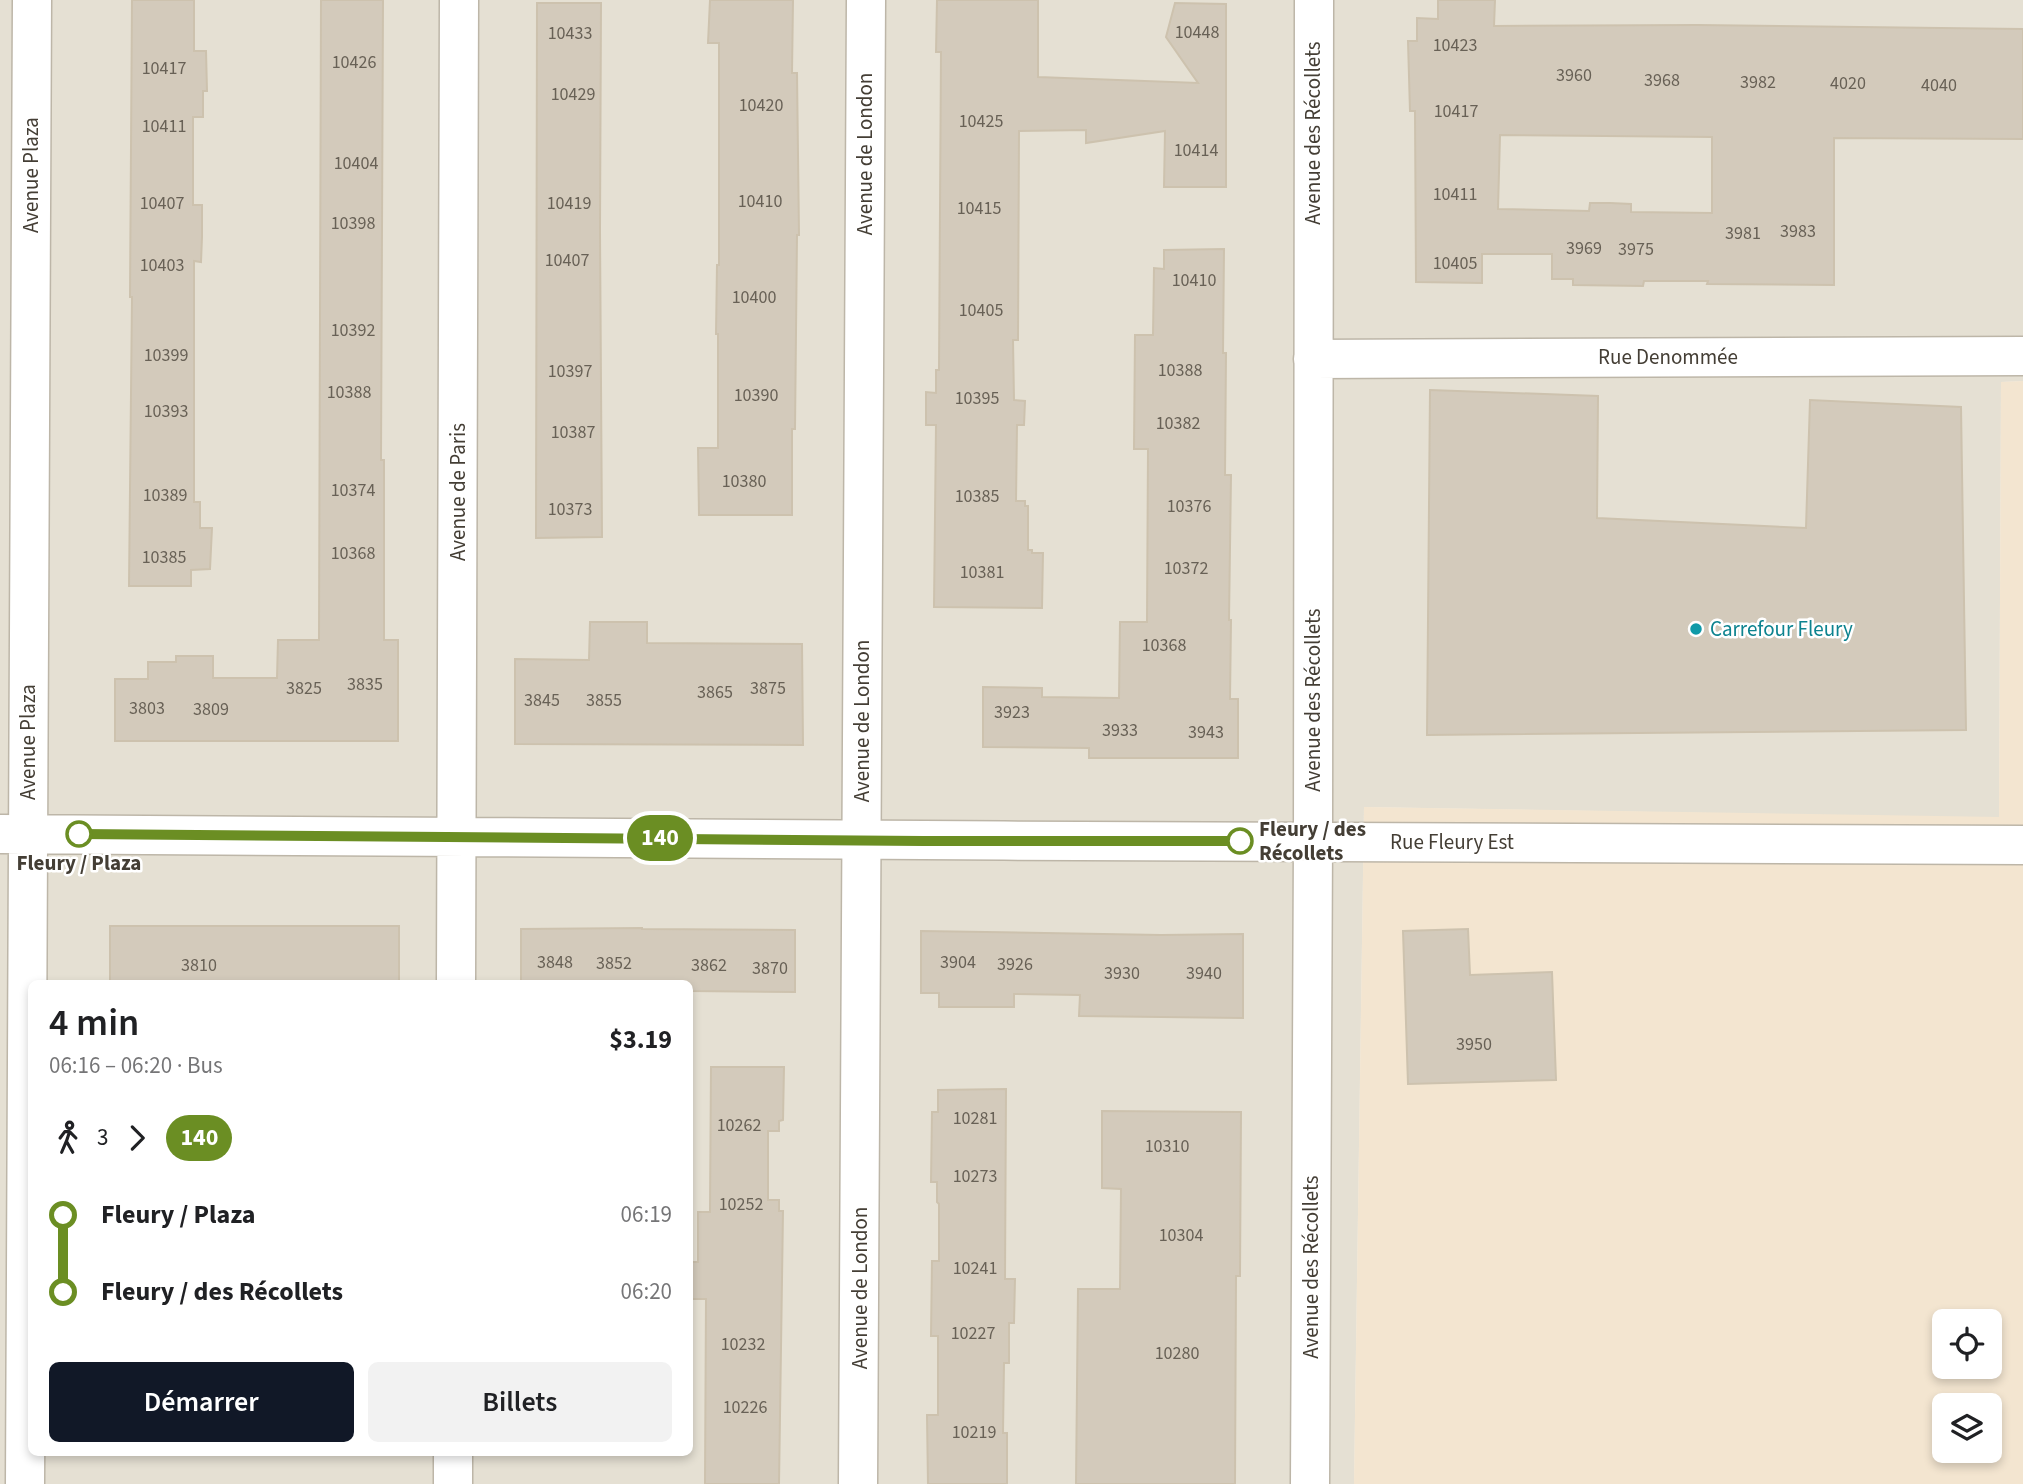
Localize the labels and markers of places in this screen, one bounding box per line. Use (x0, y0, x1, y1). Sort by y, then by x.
place label: Carrefour Fleury (1710, 614, 1853, 644)
marker: Carrefour Fleury (1688, 621, 1704, 637)
place label: Fleury / des Récollets (1259, 814, 1366, 868)
marker: Fleury / Plaza (66, 821, 92, 847)
marker: Fleury / des Récollets (1227, 828, 1253, 854)
place label: Fleury / Plaza (17, 848, 141, 878)

